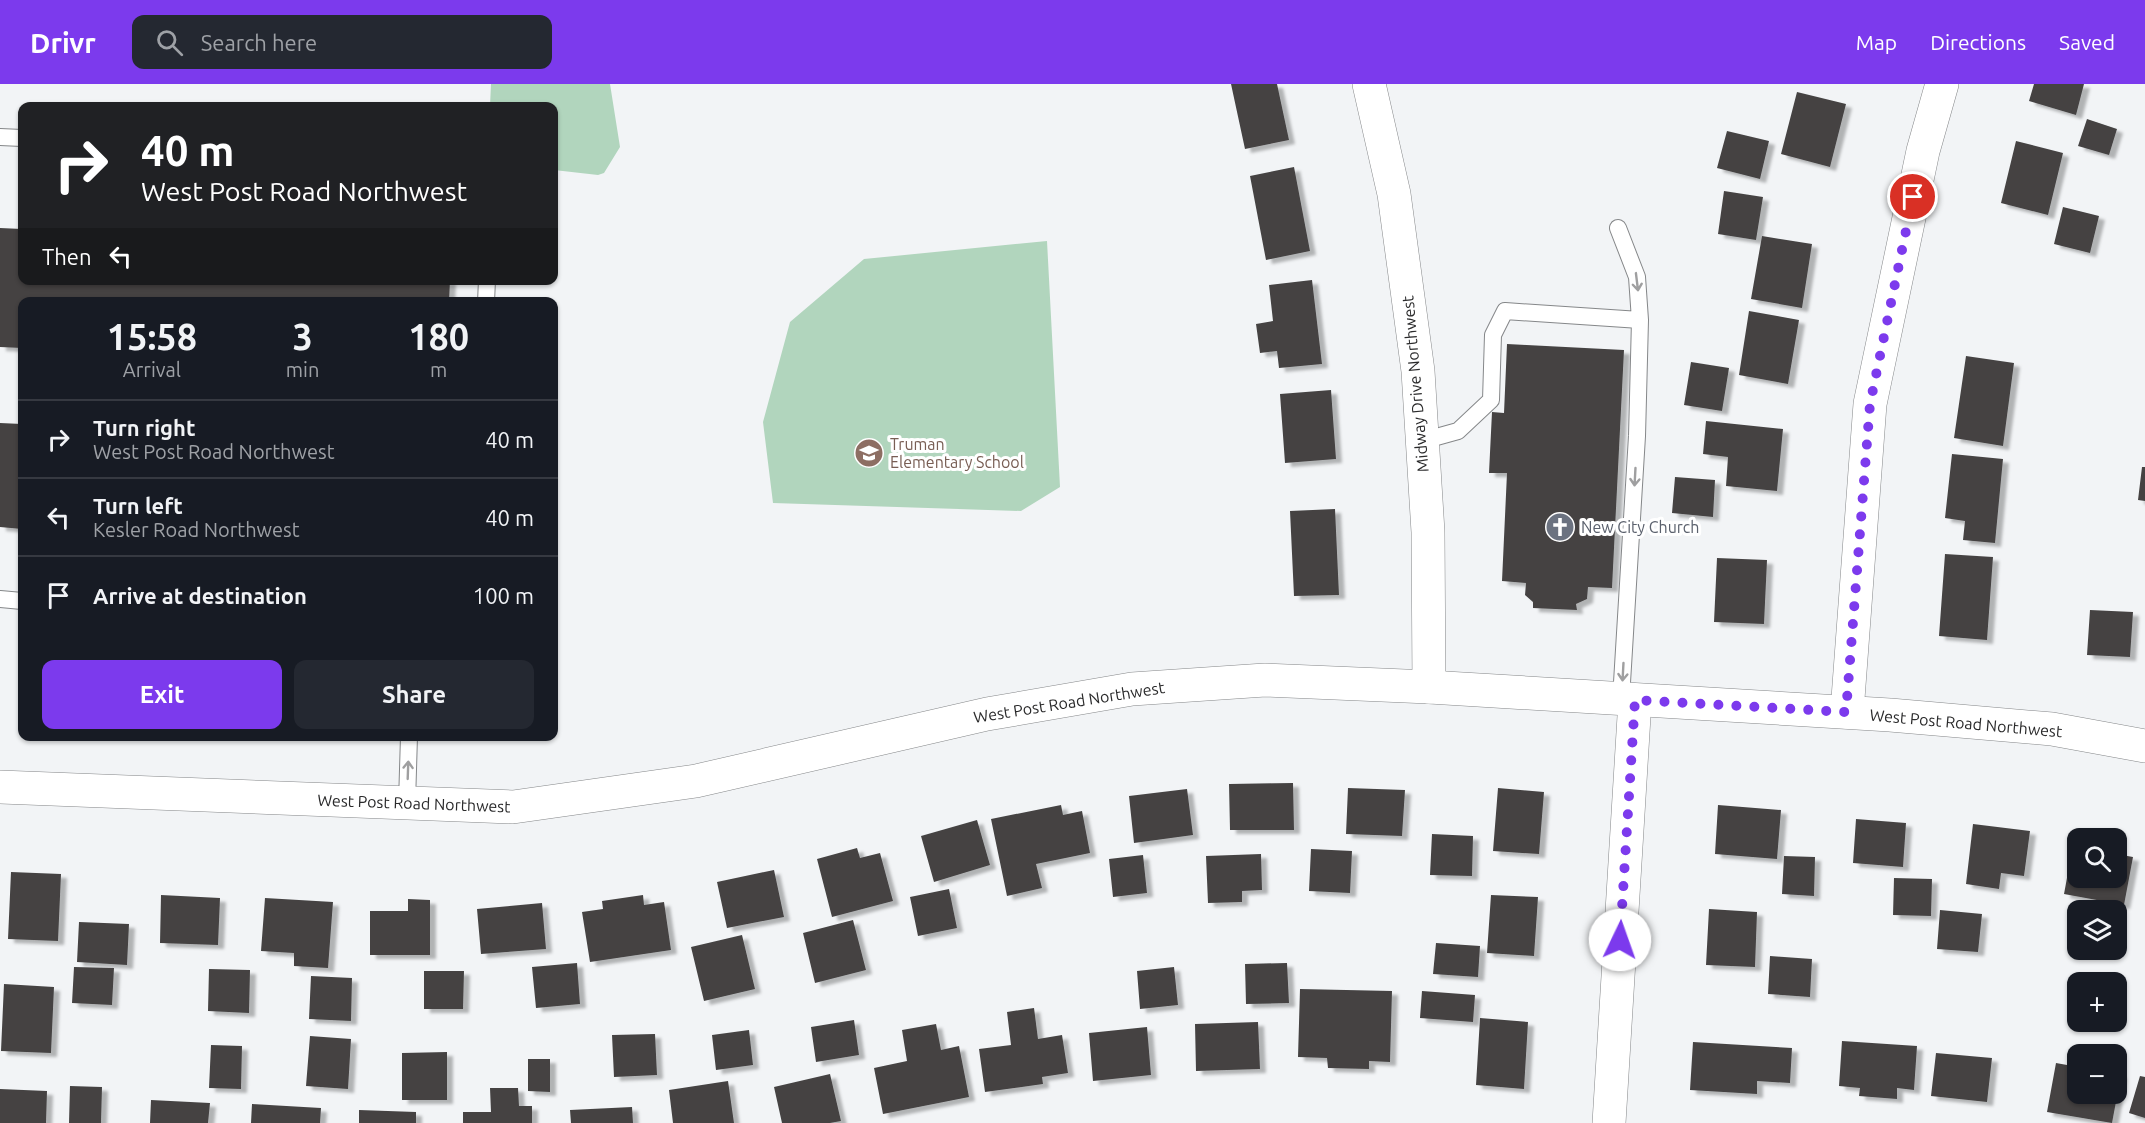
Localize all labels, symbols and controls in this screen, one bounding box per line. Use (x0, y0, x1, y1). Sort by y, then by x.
search box (132, 15, 552, 69)
icon: search (153, 26, 186, 59)
text: Drivr (30, 27, 96, 58)
text: Search here (201, 30, 317, 55)
text: Map (1856, 30, 1897, 54)
text: Directions (1930, 30, 2026, 54)
text: Saved (2059, 30, 2115, 54)
icon: right (42, 126, 120, 204)
text: 40 m (141, 127, 235, 174)
pin (1887, 171, 1938, 222)
text: West Post Road Northwest (141, 176, 467, 206)
icon: arrive (1896, 180, 1929, 213)
icon: left (104, 240, 137, 273)
text: Then (42, 244, 92, 269)
one-way arrow (1631, 272, 1642, 292)
street label: Midway Drive Northwest (1398, 294, 1432, 473)
text: 15:58 (107, 316, 197, 357)
text: 3 (292, 316, 313, 357)
text: 180 (408, 316, 469, 357)
text: Arrival (123, 358, 181, 381)
text: min (286, 358, 319, 381)
text: m (430, 358, 447, 381)
text: Turn right (93, 415, 195, 440)
icon: right (42, 423, 75, 456)
text: 40 m (485, 427, 534, 452)
place label: Truman Elementary School (890, 435, 1024, 471)
school or university icon: Truman Elementary School (853, 437, 885, 469)
text: West Post Road Northwest (93, 440, 335, 463)
one-way arrow (1629, 467, 1640, 487)
text: Turn left (93, 493, 183, 518)
icon: left (42, 501, 75, 534)
text: 40 m (485, 505, 534, 530)
church icon: New City Church (1544, 511, 1576, 543)
text: Kesler Road Northwest (93, 518, 300, 541)
place label: New City Church (1581, 518, 1699, 536)
icon: arrive (42, 579, 75, 612)
text: Arrive at destination (93, 583, 307, 608)
text: 100 m (473, 583, 534, 608)
button: Exit (42, 660, 282, 729)
button: Share (294, 660, 534, 729)
one-way arrow (1617, 661, 1628, 681)
street label: West Post Road Northwest (972, 678, 1167, 726)
street label: West Post Road Northwest (1869, 706, 2064, 740)
one-way arrow (402, 760, 414, 780)
street label: West Post Road Northwest (317, 791, 512, 815)
map controls (2067, 828, 2127, 1104)
button: search (2067, 828, 2127, 888)
button: layers (2067, 900, 2127, 960)
position arrow (1588, 908, 1652, 972)
button: + (2067, 972, 2127, 1032)
button: − (2067, 1044, 2127, 1104)

